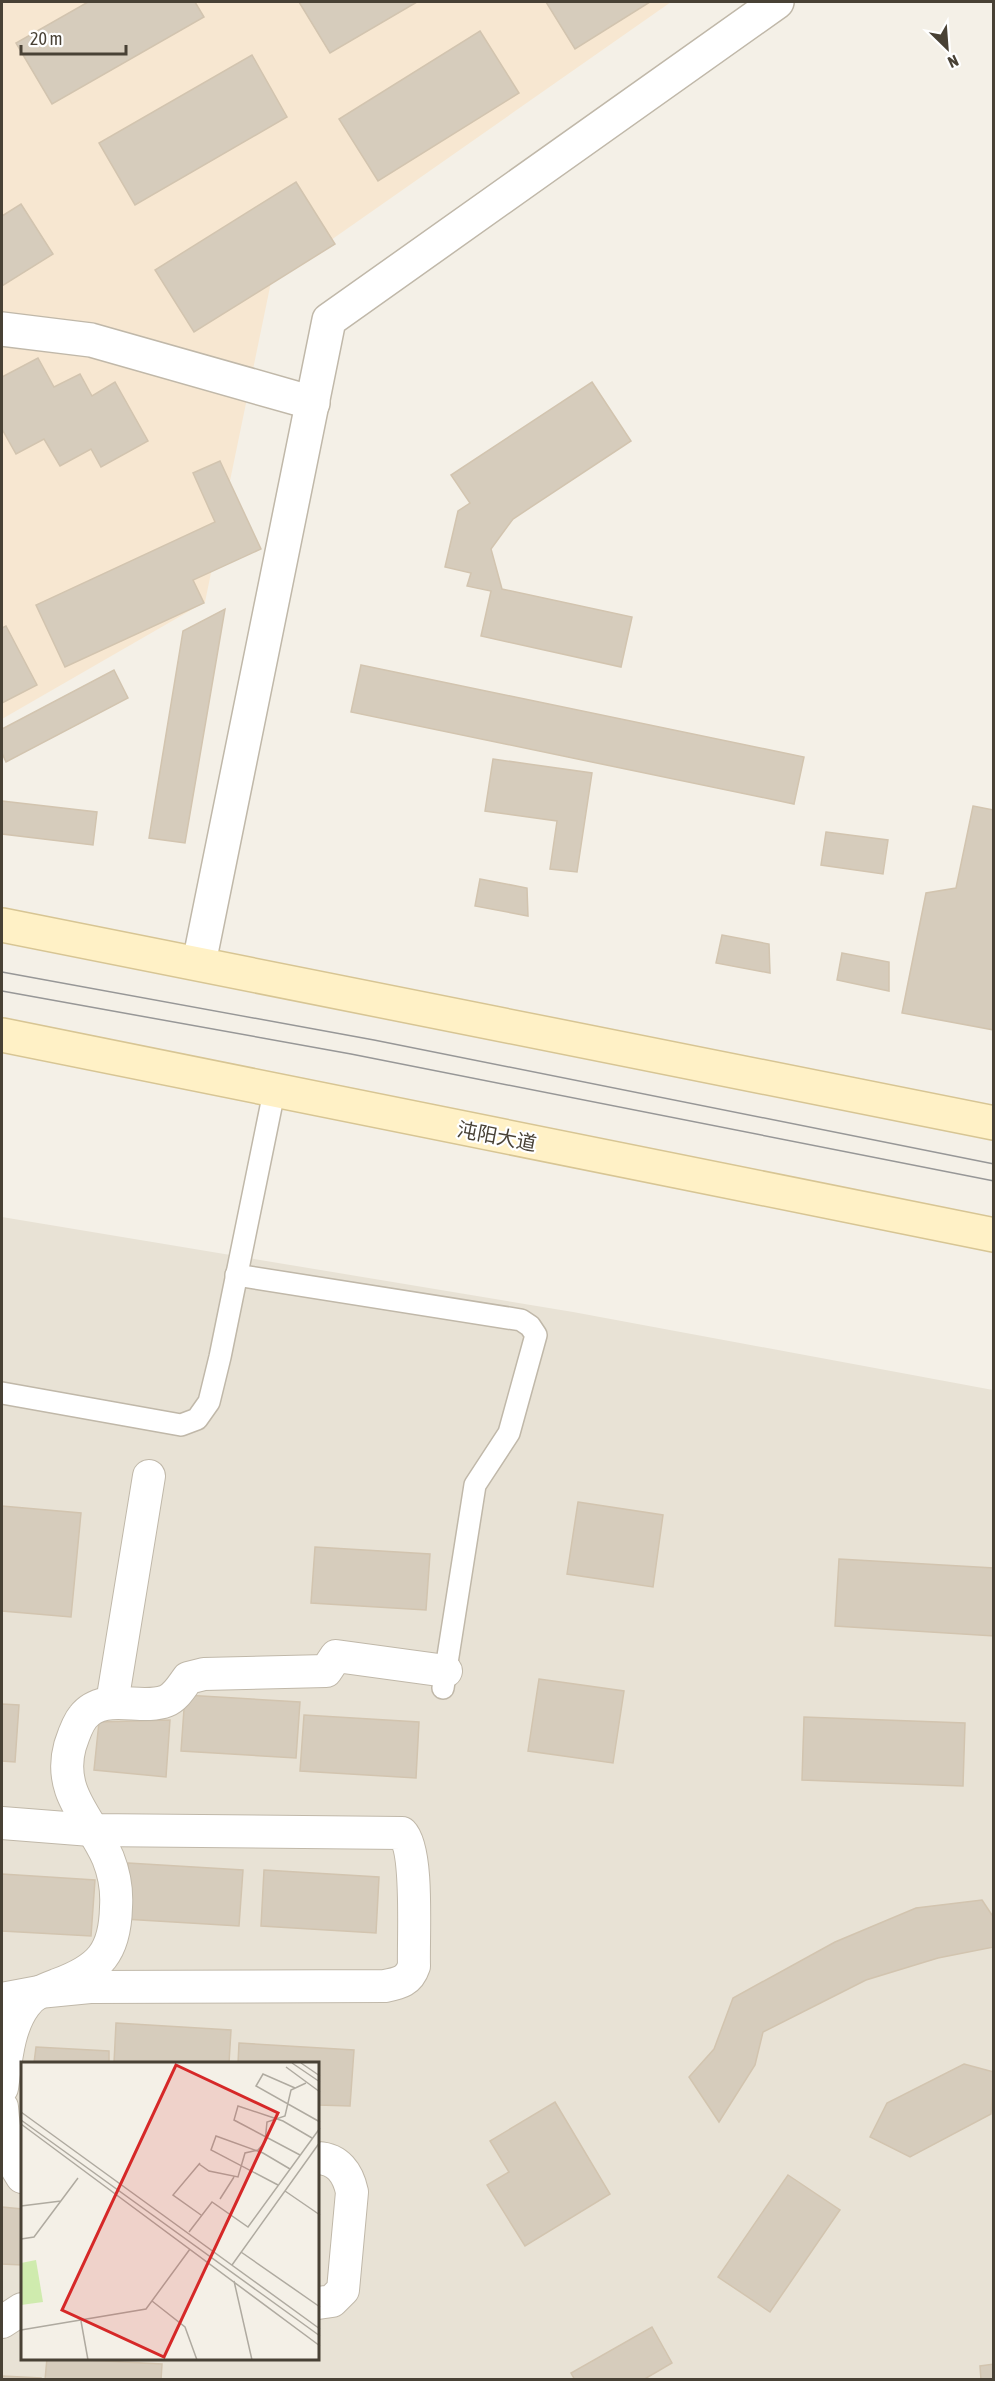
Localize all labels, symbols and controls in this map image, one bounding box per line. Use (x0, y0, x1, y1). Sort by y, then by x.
scale bar (21, 18, 126, 56)
north arrow (917, 18, 977, 78)
text: 20 m (30, 28, 62, 49)
text: N (945, 51, 961, 72)
street label: 沌阳大道 (456, 1117, 538, 1155)
inset map (21, 2062, 320, 2360)

